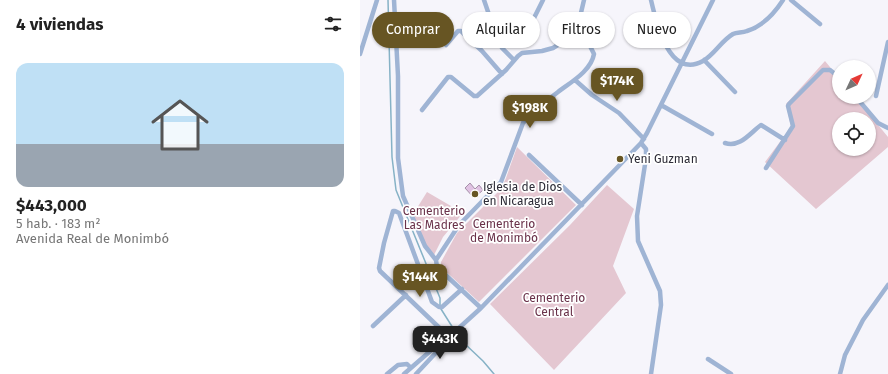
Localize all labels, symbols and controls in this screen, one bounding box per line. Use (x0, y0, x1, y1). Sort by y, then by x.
chip: Comprar (372, 12, 454, 48)
chip: Alquilar (462, 12, 540, 48)
chip: Filtros (548, 12, 615, 48)
chip: Nuevo (623, 12, 691, 48)
icon: filters (322, 13, 344, 35)
text: 4 viviendas (16, 14, 103, 35)
north arrow (832, 60, 876, 104)
map controls (832, 60, 876, 156)
pin: $174K (589, 68, 645, 102)
text: $174K (600, 73, 634, 88)
icon: home (144, 89, 216, 161)
pin: $198K (502, 95, 558, 129)
text: $198K (512, 100, 548, 115)
button: locate (832, 112, 876, 156)
place label: Yeni Guzman (628, 152, 698, 166)
marker: Yeni Guzman (615, 154, 625, 164)
place label: Iglesia de Dios en Nicaragua (483, 180, 562, 208)
marker: Iglesia de Dios en Nicaragua (470, 189, 480, 199)
text: $443,000 (16, 195, 87, 216)
park label: Cementerio Las Madres (403, 204, 465, 232)
text: 5 hab. · 183 m² (16, 216, 100, 231)
park label: Cementerio de Monimbó (470, 217, 538, 245)
text: Avenida Real de Monimbó (16, 231, 169, 246)
pin: $144K (392, 264, 448, 298)
text: $144K (402, 269, 438, 284)
park label: Cementerio Central (523, 291, 585, 319)
pin: $443K (412, 326, 468, 360)
text: $443K (422, 331, 458, 346)

